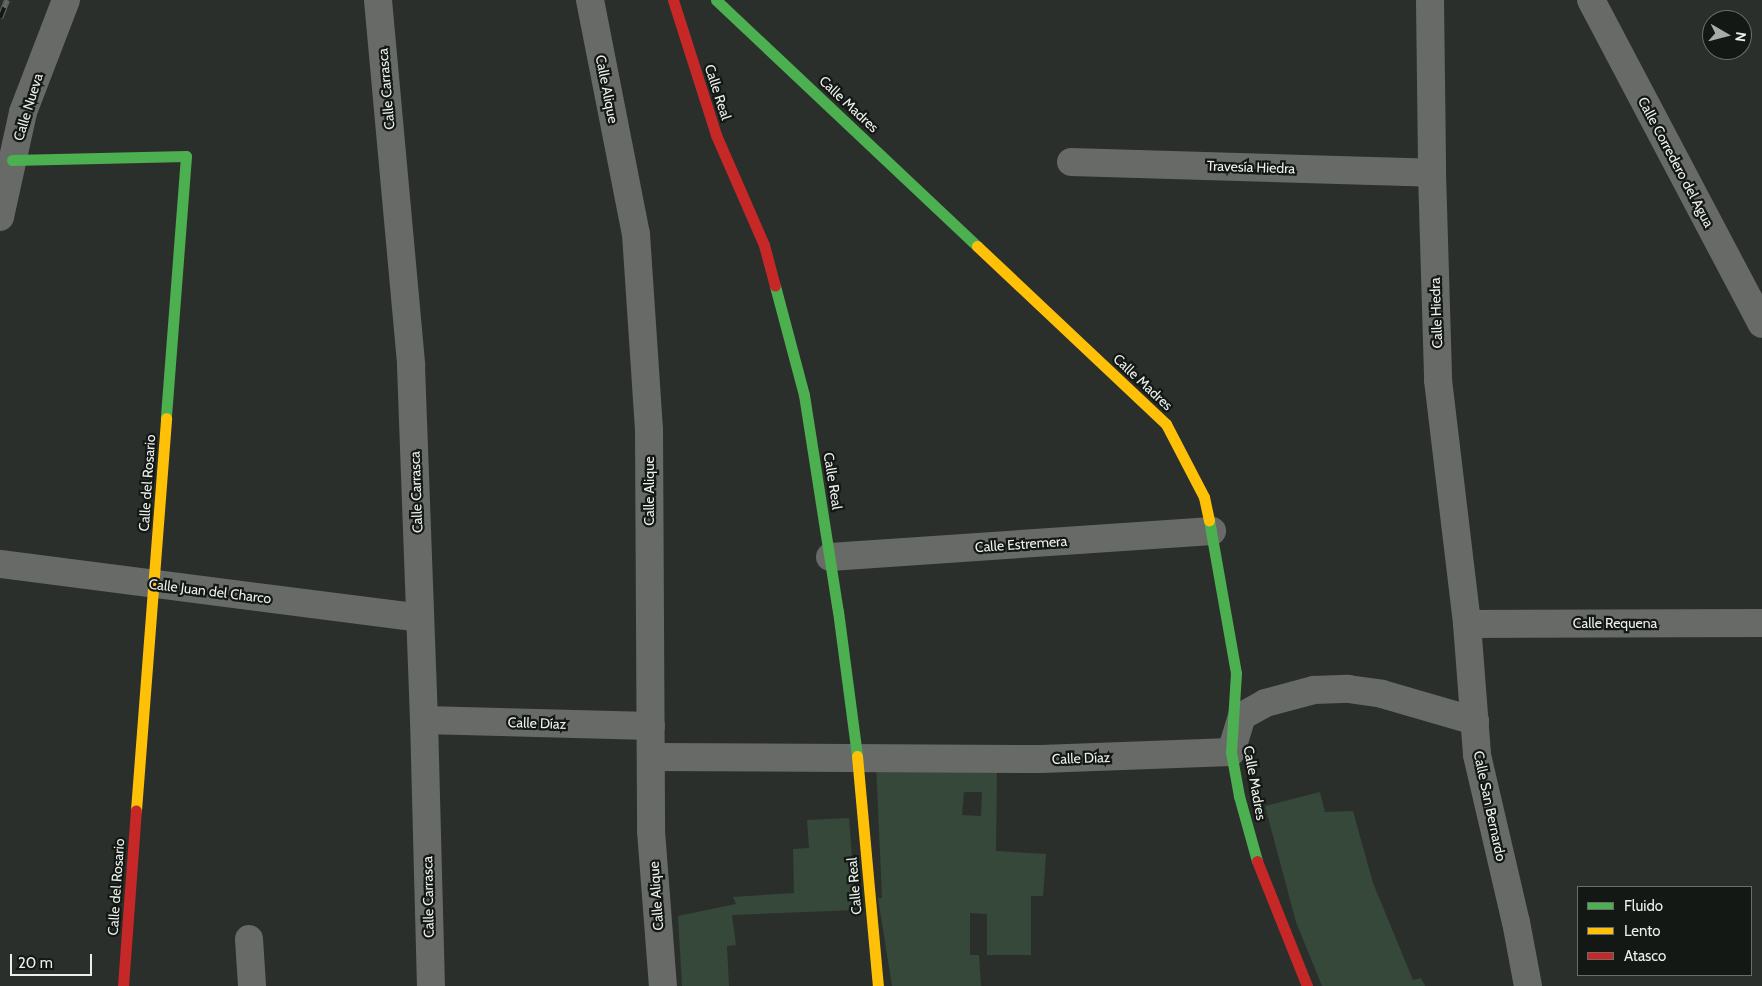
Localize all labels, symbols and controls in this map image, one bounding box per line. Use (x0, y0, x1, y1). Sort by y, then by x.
north arrow (1702, 10, 1752, 60)
text: N (1731, 31, 1750, 43)
street label: Calle Carrasca (374, 47, 398, 131)
street label: Calle Alique (592, 53, 622, 125)
street label: Calle Real (701, 62, 735, 122)
street label: Calle Nueva (10, 71, 46, 143)
street label: Calle Madres (816, 72, 882, 136)
street label: Calle Corredero del Agua (1635, 94, 1717, 230)
street label: Travesía Hiedra (1207, 157, 1295, 177)
street label: Calle Hiedra (1426, 277, 1446, 349)
street label: Calle Madres (1110, 350, 1176, 414)
street label: Calle del Rosario (135, 434, 159, 532)
street label: Calle Carrasca (406, 451, 426, 533)
street label: Calle Real (820, 451, 846, 511)
street label: Calle Alique (641, 456, 657, 526)
street label: Calle Estremera (974, 532, 1068, 556)
street label: Calle Juan del Charco (148, 575, 272, 607)
street label: Calle Requena (1573, 615, 1657, 631)
street label: Calle Díaz (507, 714, 567, 732)
street label: Calle Madres (1240, 745, 1270, 821)
street label: Calle Díaz (1051, 749, 1111, 767)
street label: Calle San Bernardo (1470, 749, 1510, 863)
street label: Calle del Rosario (104, 838, 128, 936)
street label: Calle Carrasca (419, 856, 437, 938)
street label: Calle Real (843, 857, 865, 915)
street label: Calle Alique (645, 861, 667, 931)
legend (1577, 886, 1752, 976)
text: Fluido (1624, 897, 1663, 915)
text: Lento (1624, 922, 1661, 940)
scale bar (12, 944, 95, 976)
text: Atasco (1624, 947, 1666, 965)
text: 20 m (18, 954, 53, 972)

